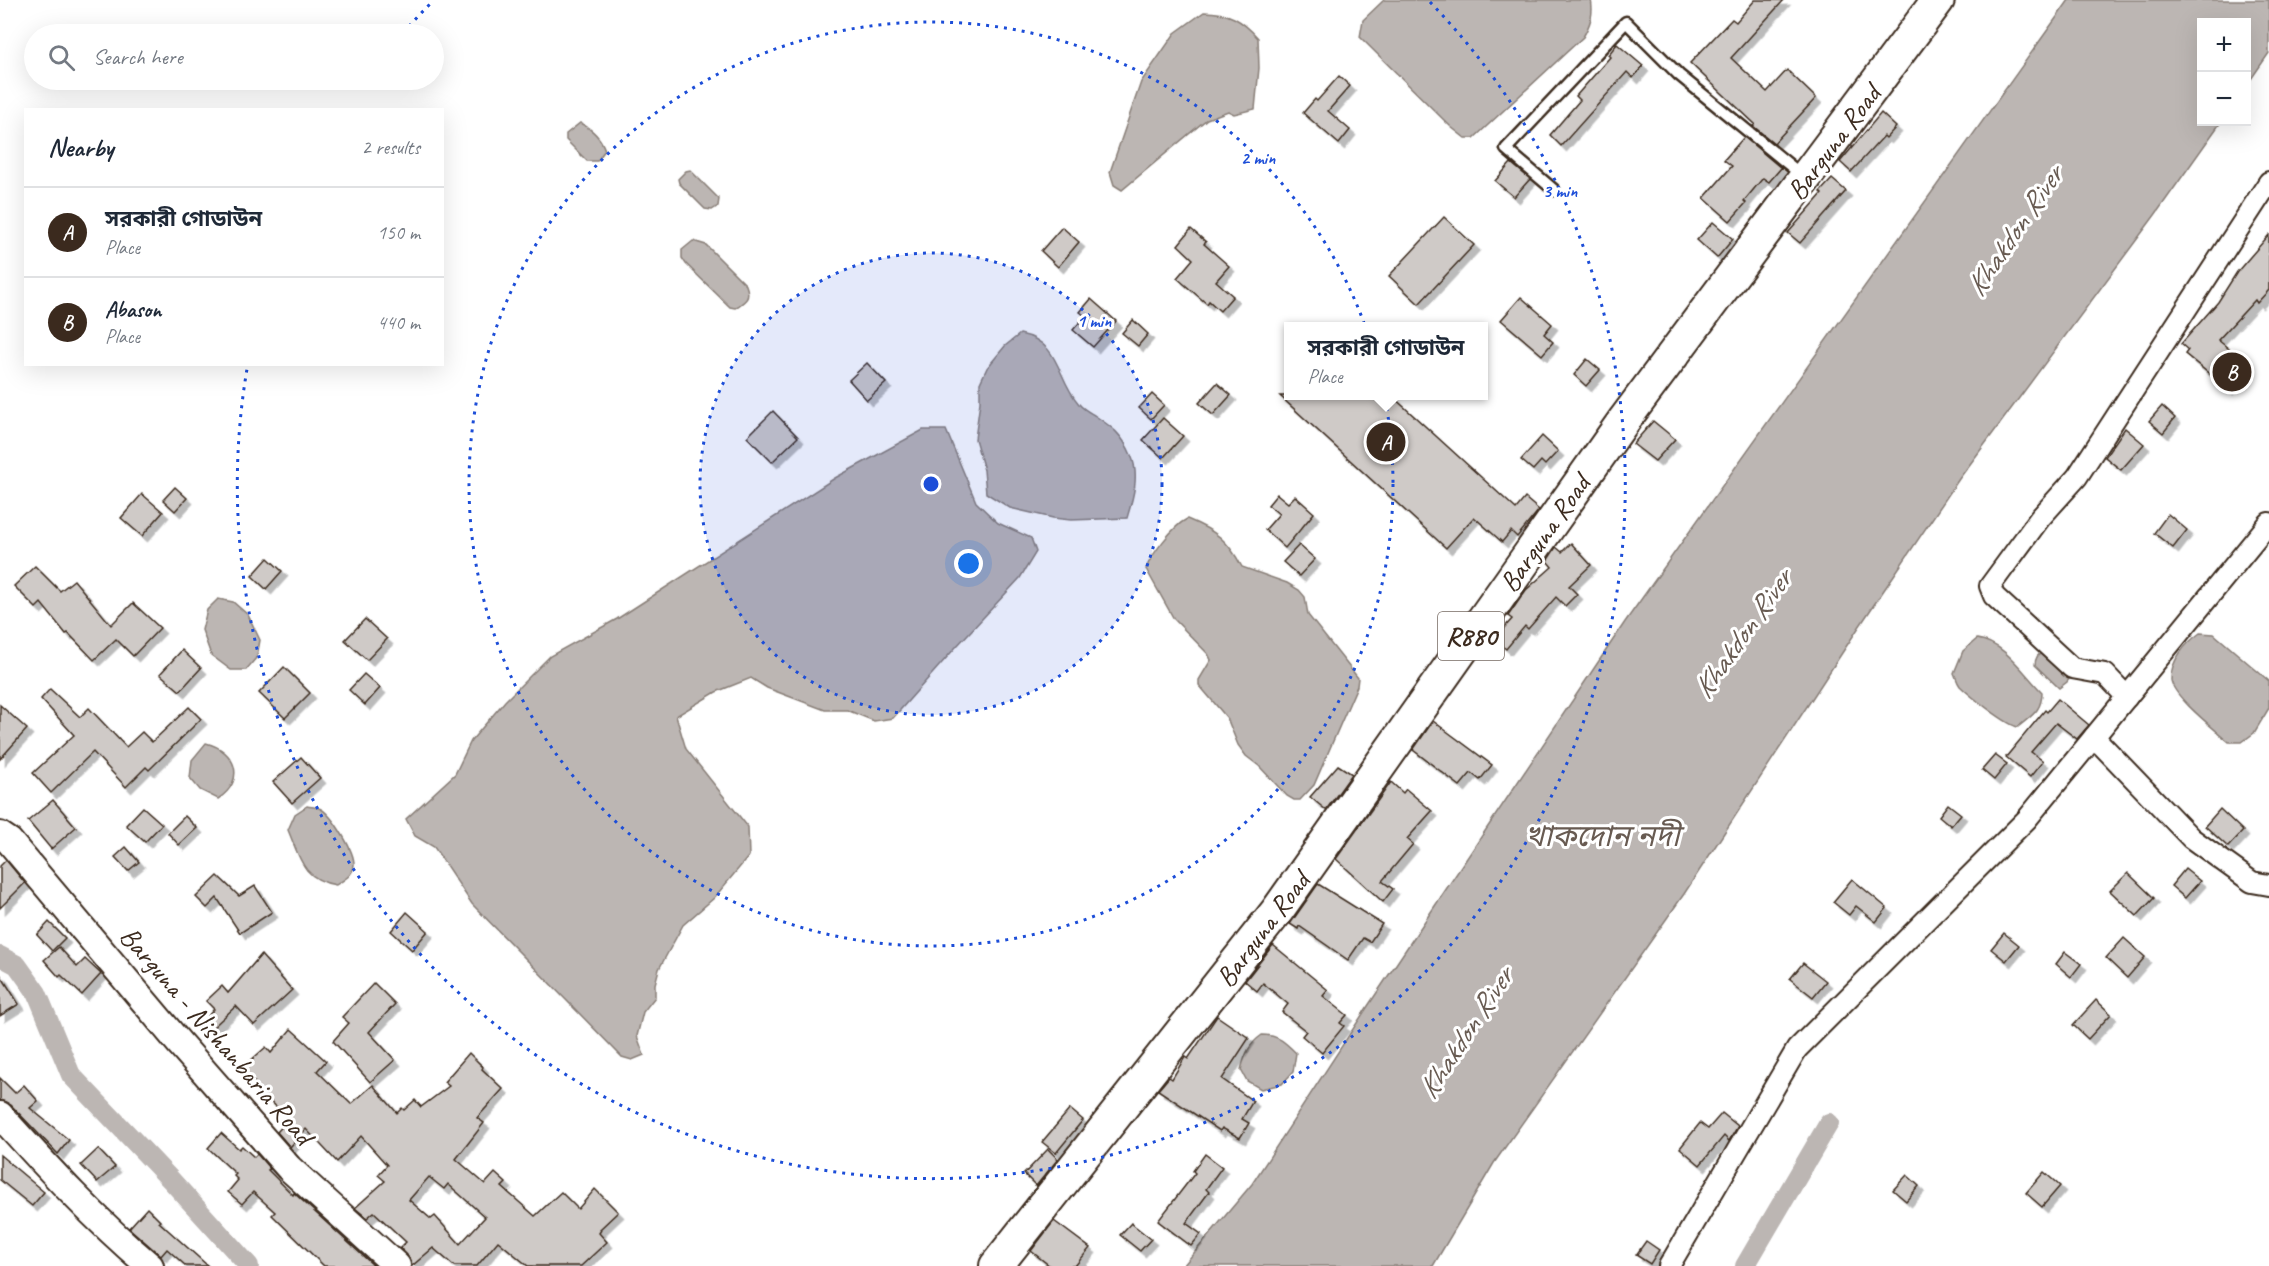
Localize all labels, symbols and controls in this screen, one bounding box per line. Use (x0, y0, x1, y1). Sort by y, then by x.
map controls (2197, 18, 2251, 126)
button: + (2197, 18, 2251, 72)
search box (24, 24, 444, 90)
icon: search (45, 41, 78, 74)
text: Search here (93, 43, 183, 71)
button: − (2197, 72, 2251, 126)
street label: Barguna Road (1779, 75, 1890, 207)
text: Nearby (48, 131, 113, 164)
text: 2 results (361, 135, 420, 160)
text: 2 min (1241, 147, 1276, 169)
water label: Khakdon River (1957, 154, 2074, 303)
text: 3 min (1543, 180, 1578, 202)
text: সরকারী গোডাউন (105, 205, 262, 233)
text: A (62, 220, 73, 245)
text: 150 m (377, 220, 420, 245)
text: Place (105, 235, 140, 260)
text: Abason (105, 296, 161, 324)
text: B (62, 310, 73, 335)
text: 440 m (377, 310, 420, 335)
text: 1 min (1077, 310, 1112, 332)
popup (1284, 322, 1488, 400)
text: Place (105, 324, 140, 349)
text: সরকারী গোডাউন (1307, 334, 1465, 362)
pin: B (2212, 350, 2252, 394)
text: Place (1307, 364, 1343, 389)
pin: A (1366, 420, 1406, 464)
street label: Barguna Road (1491, 465, 1600, 599)
centre of rings (921, 474, 941, 494)
your location (954, 549, 983, 578)
water label: Khakdon River (1684, 558, 1803, 706)
road number: R880 (1438, 612, 1504, 660)
water label: খাকদোন নদী (1524, 817, 1685, 855)
street label: Barguna Road (1208, 862, 1319, 994)
street label: Barguna - Nishanbaria Road (112, 919, 323, 1155)
water label: Khakdon River (1409, 956, 1524, 1106)

